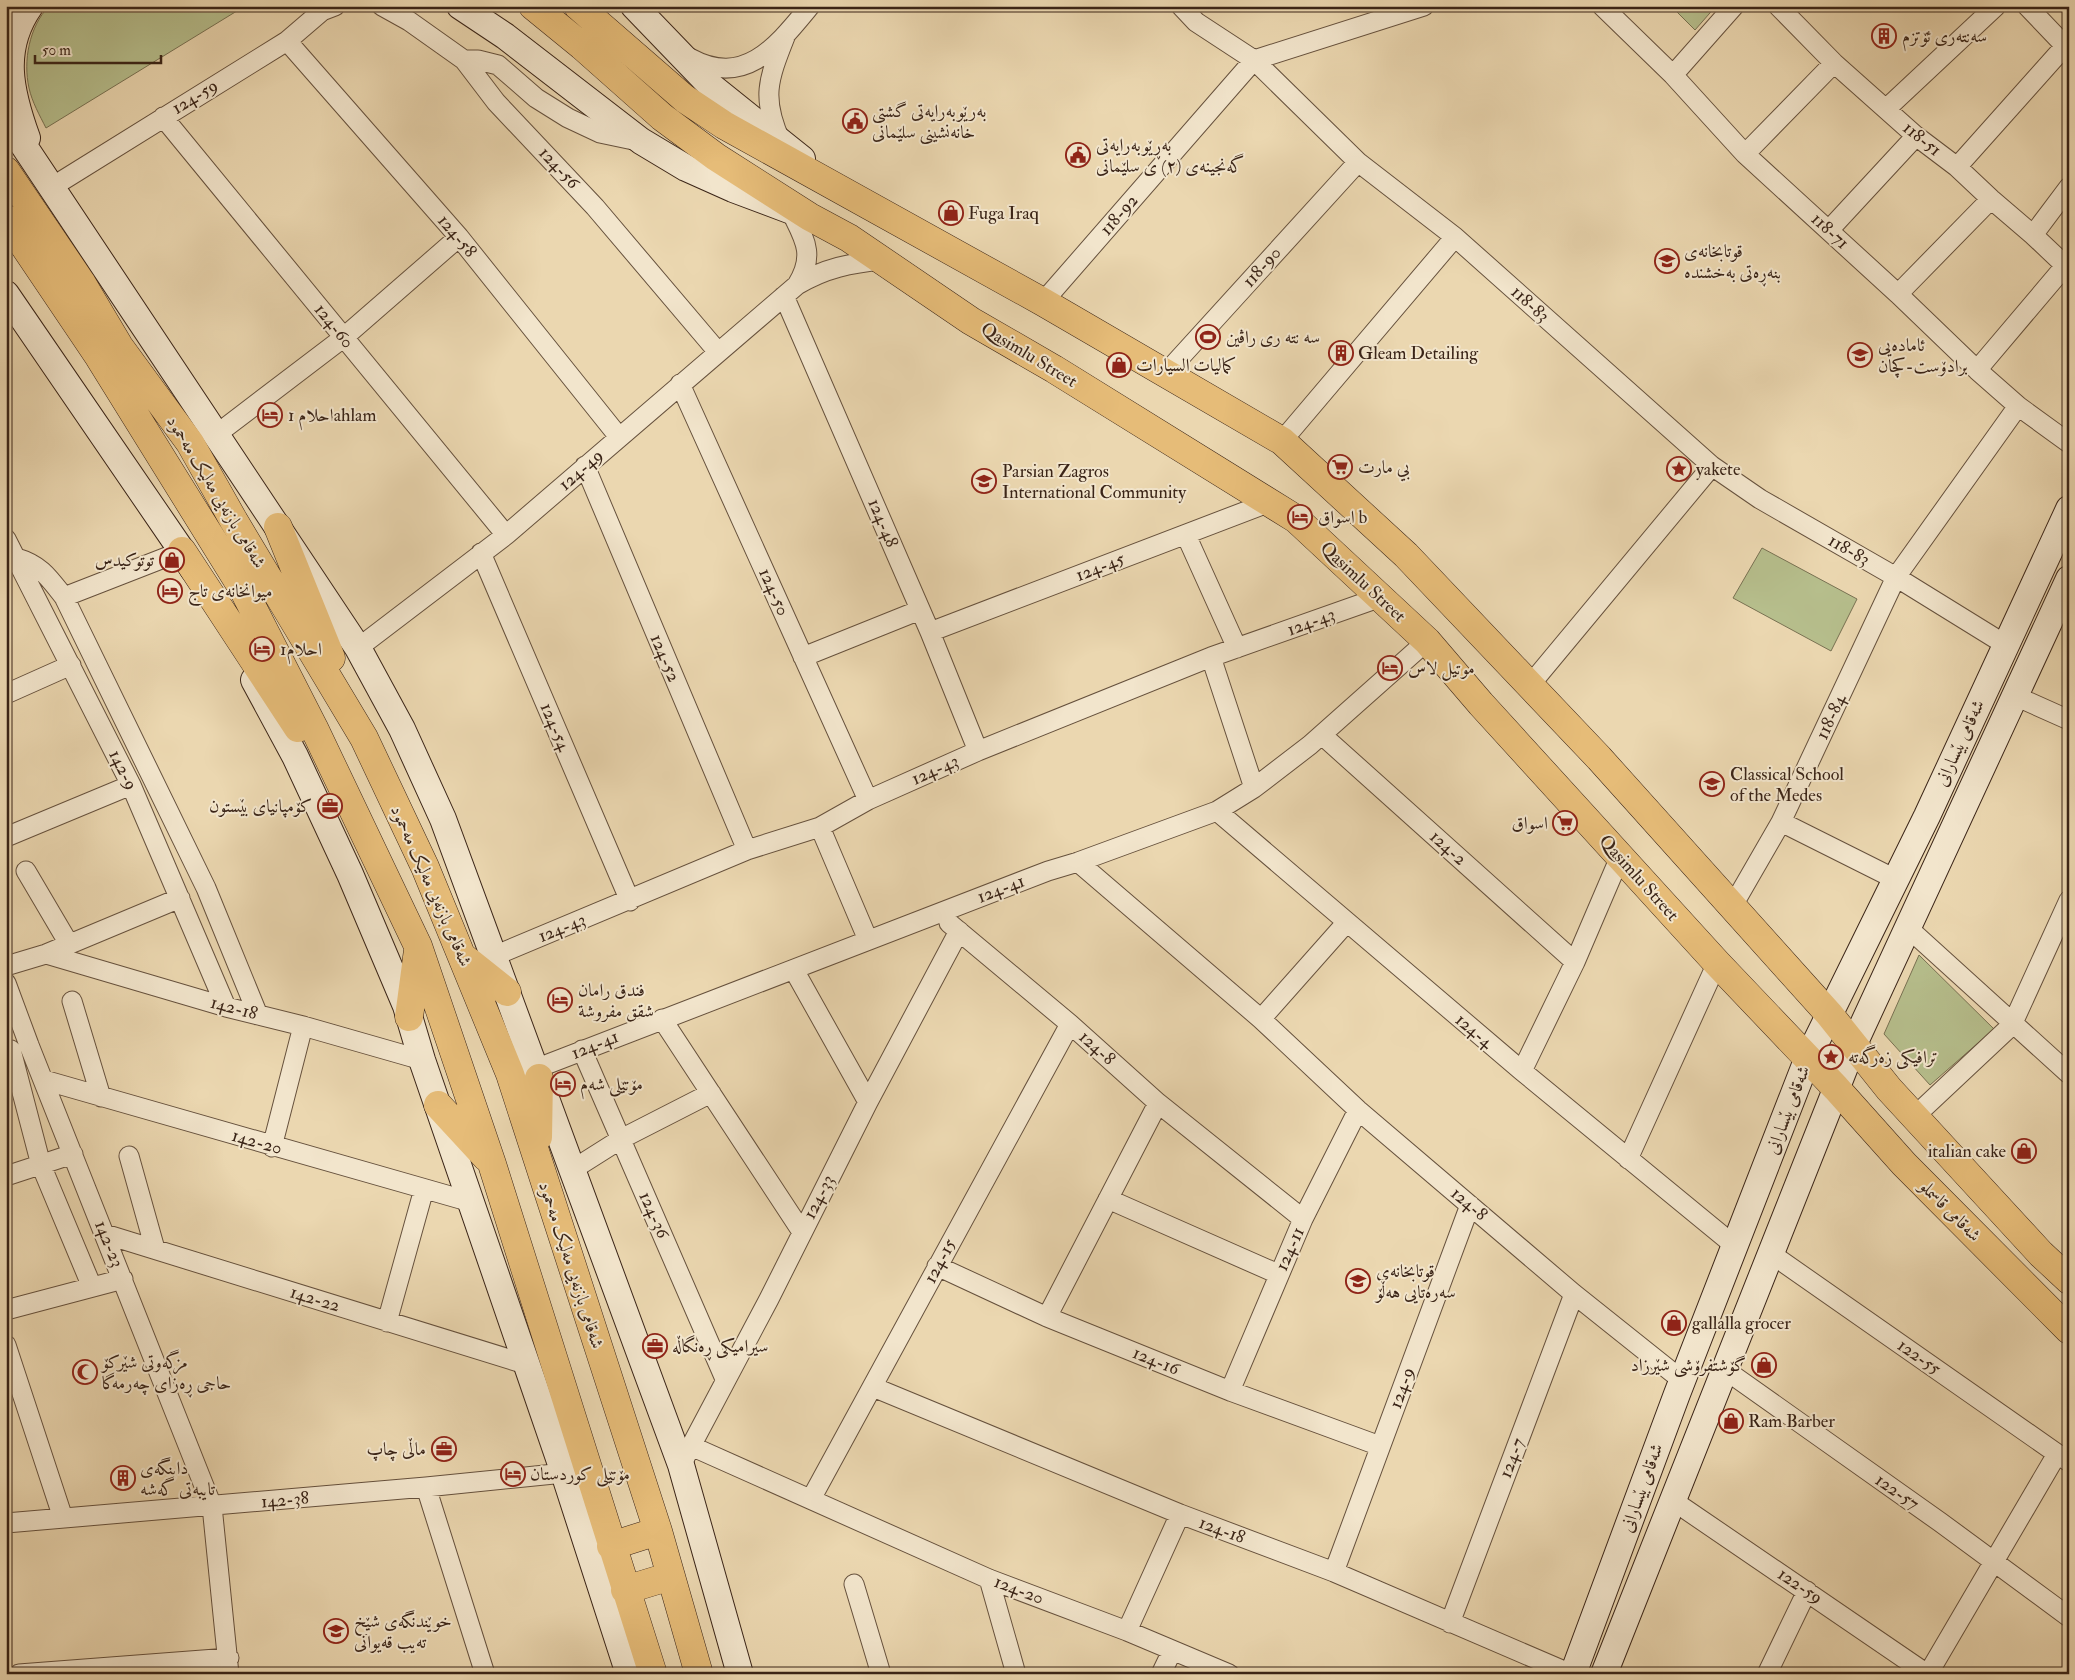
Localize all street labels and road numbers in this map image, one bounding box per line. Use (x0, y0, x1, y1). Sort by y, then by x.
street label: 124-59 (168, 74, 222, 120)
street label: 118-51 (1898, 116, 1946, 162)
street label: 124-56 (534, 142, 585, 195)
street label: 118-92 (1095, 190, 1143, 240)
street label: 118-71 (1806, 208, 1854, 254)
street label: 124-58 (432, 210, 482, 262)
street label: 118-90 (1238, 242, 1286, 292)
street label: 118-83 (1506, 281, 1554, 327)
street label: 124-60 (309, 299, 359, 353)
street label: Qasimlu Street (977, 317, 1082, 393)
street label: شەقامی بازنەیی مەلیک مەحمود (161, 411, 271, 573)
street label: 124-49 (554, 444, 608, 496)
street label: 124-48 (862, 495, 904, 551)
street label: 118-83 (1824, 529, 1874, 571)
street label: Qasimlu Street (1315, 537, 1411, 628)
street label: 124-45 (1072, 547, 1128, 587)
street label: 124-50 (753, 565, 795, 619)
street label: 124-43 (1284, 603, 1338, 641)
street label: 124-52 (645, 631, 685, 685)
street label: 118-84 (1811, 690, 1852, 743)
street label: شەقامی بێسارانی (1930, 696, 1990, 790)
street label: 124-54 (535, 699, 576, 756)
street label: 142-9 (103, 746, 143, 794)
street label: 124-43 (908, 749, 962, 791)
street label: شەقامی بازنەیی مەلیک مەحمود (385, 802, 477, 970)
street label: 124-2 (1425, 825, 1471, 871)
street label: Qasimlu Street (1594, 830, 1684, 926)
street label: 124-41 (974, 869, 1028, 909)
street label: 124-43 (535, 908, 589, 948)
street label: 142-18 (208, 991, 260, 1025)
street label: 124-4 (1450, 1009, 1499, 1054)
street label: 124-41 (568, 1025, 622, 1065)
street label: 124-8 (1074, 1026, 1120, 1070)
street label: شەقامی بێسارانی (1761, 1062, 1815, 1158)
street label: 142-20 (229, 1124, 285, 1160)
street label: 124-33 (798, 1171, 840, 1223)
street label: شەقامی قاسملو (1913, 1174, 1986, 1247)
street label: شەقامی بازنەیی مەلیک مەحمود (533, 1178, 609, 1352)
street label: 124-8 (1446, 1182, 1492, 1226)
street label: 124-36 (634, 1188, 675, 1243)
street label: 142-23 (89, 1217, 129, 1271)
street label: 124-11 (1270, 1223, 1310, 1275)
street label: 124-15 (919, 1235, 961, 1287)
street label: 142-22 (287, 1281, 343, 1317)
street label: 122-55 (1893, 1334, 1945, 1380)
street label: 124-16 (1129, 1341, 1184, 1381)
street label: 124-9 (1384, 1364, 1420, 1412)
street label: 124-7 (1494, 1435, 1530, 1481)
street label: شەقامی بێسارانی (1615, 1440, 1669, 1536)
street label: 122-57 (1871, 1469, 1923, 1515)
street label: 142-38 (260, 1486, 310, 1514)
street label: 124-18 (1196, 1511, 1248, 1549)
street label: 122-59 (1773, 1563, 1827, 1609)
street label: 124-20 (991, 1570, 1047, 1610)

